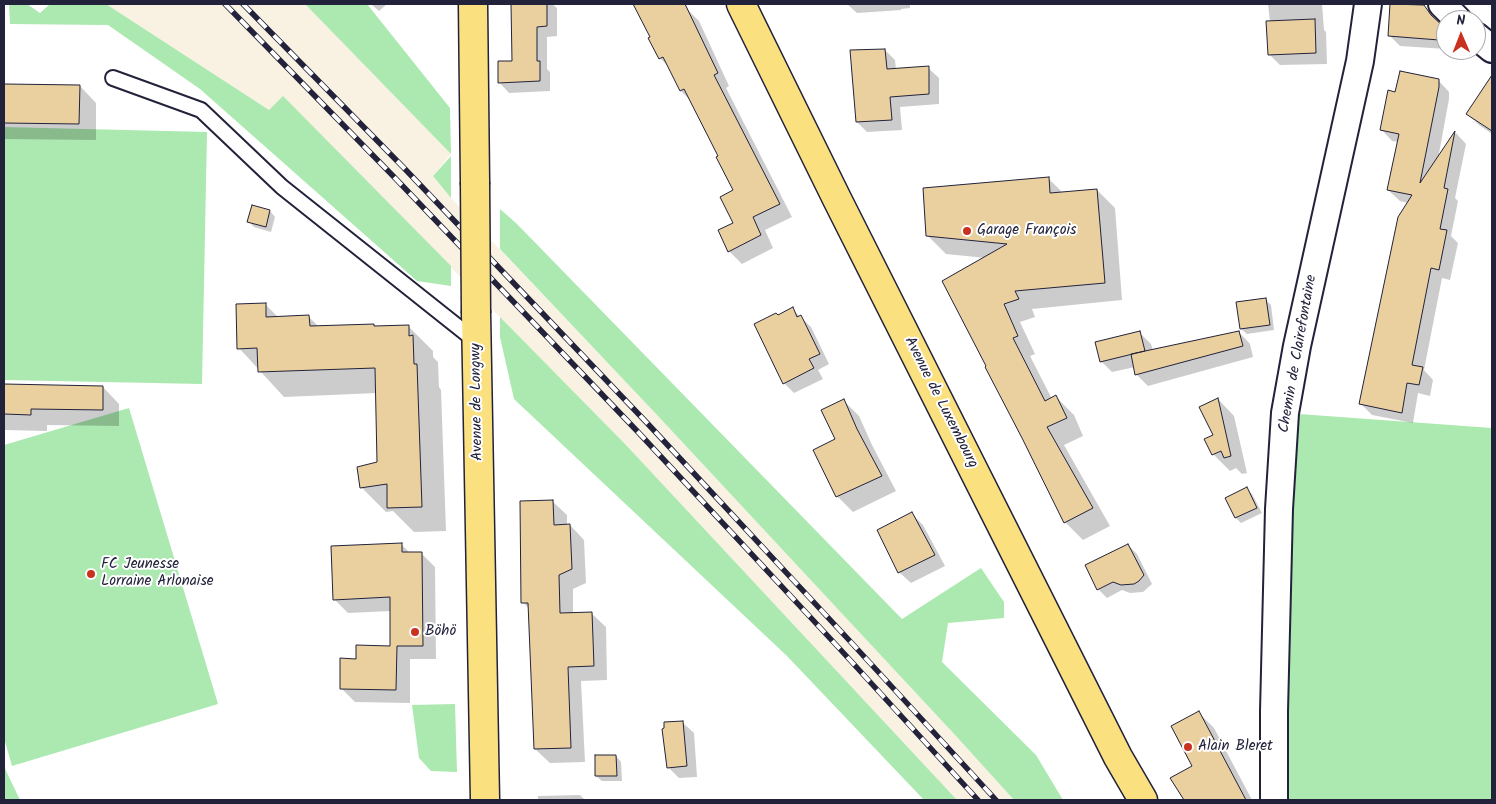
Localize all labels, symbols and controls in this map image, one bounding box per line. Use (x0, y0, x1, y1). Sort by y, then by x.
north arrow (1436, 10, 1486, 60)
text: N (1456, 10, 1465, 32)
place label: Garage François (977, 222, 1076, 240)
marker: Garage François (961, 225, 973, 237)
street label: Chemin de Clairefontaine (1276, 274, 1322, 434)
street label: Avenue de Luxembourg (899, 334, 981, 472)
street label: Avenue de Longwy (468, 343, 488, 461)
place label: FC Jeunesse Lorraine Arlonaise (101, 556, 214, 591)
marker: FC Jeunesse Lorraine Arlonaise (85, 568, 97, 580)
place label: Böhö (425, 623, 456, 641)
marker: Böhö (409, 626, 421, 638)
place label: Alain Bleret (1198, 738, 1273, 756)
marker: Alain Bleret (1182, 741, 1194, 753)

